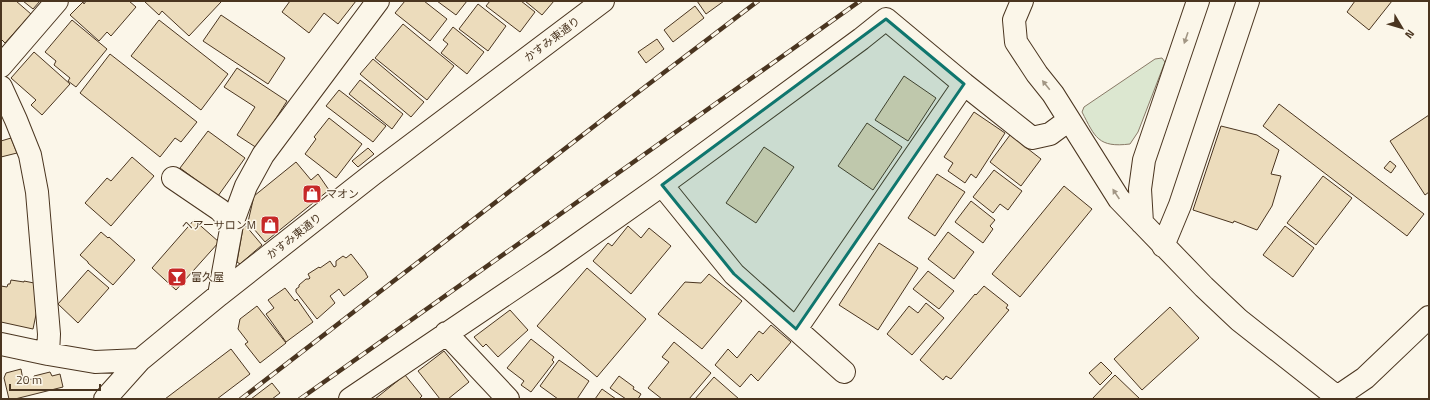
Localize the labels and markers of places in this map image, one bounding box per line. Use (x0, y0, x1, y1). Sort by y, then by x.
shop icon: マオン (301, 183, 323, 205)
place label: マオン (326, 186, 359, 202)
shop icon: ヘアーサロンM (259, 214, 281, 236)
place label: ヘアーサロンM (182, 217, 256, 233)
bar icon: 富久屋 (166, 266, 188, 288)
place label: 富久屋 (191, 269, 224, 285)

